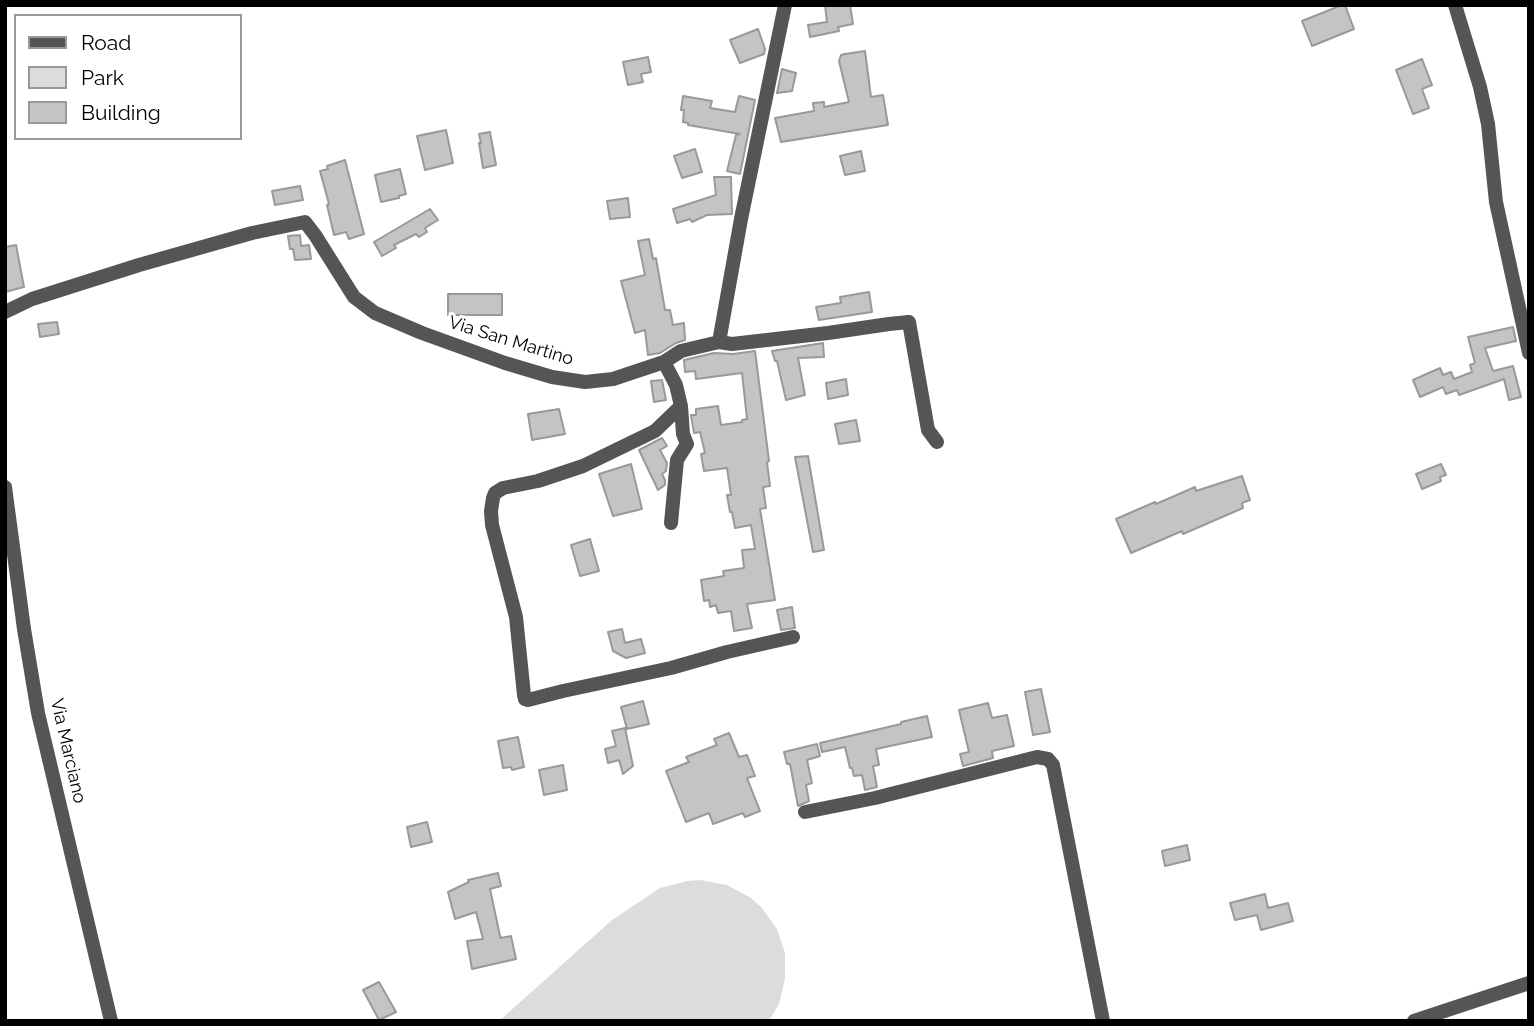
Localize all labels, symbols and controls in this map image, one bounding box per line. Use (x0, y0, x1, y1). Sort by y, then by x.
legend (14, 14, 242, 140)
text: Road (81, 30, 131, 55)
text: Park (81, 65, 124, 90)
text: Building (81, 100, 161, 125)
street label: Via San Martino (446, 312, 576, 370)
street label: Via Marciano (45, 696, 91, 806)

